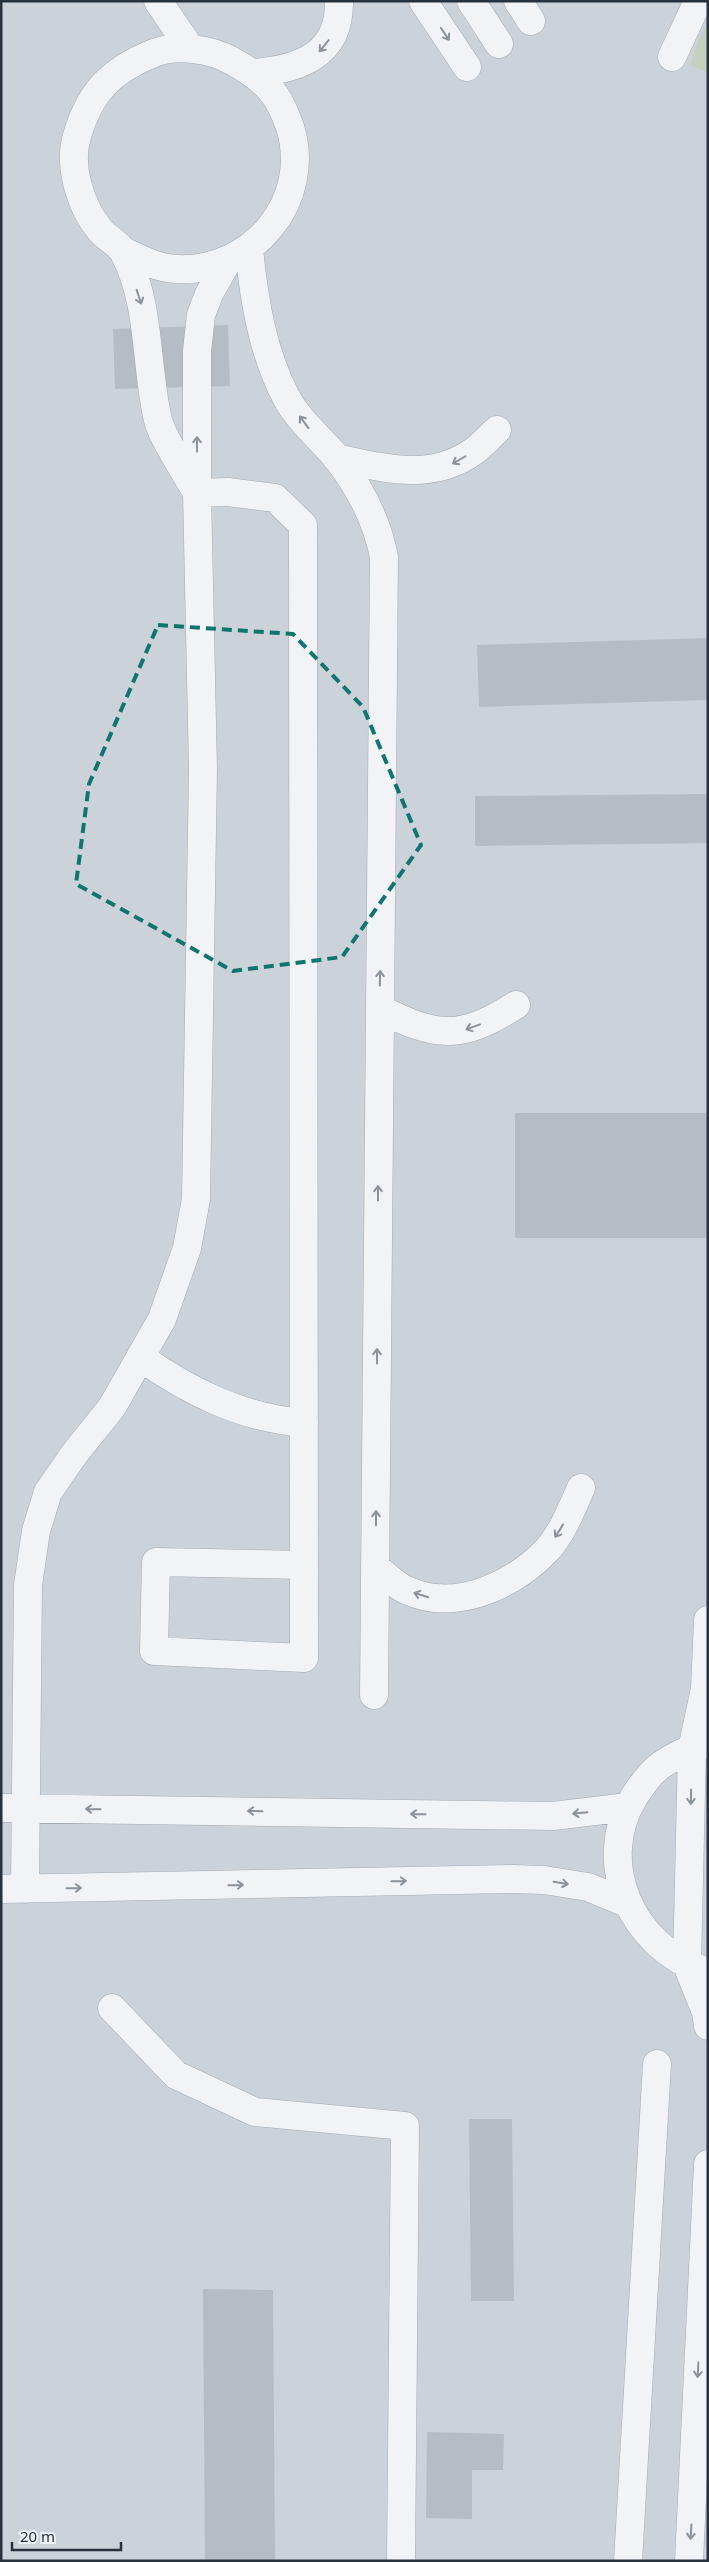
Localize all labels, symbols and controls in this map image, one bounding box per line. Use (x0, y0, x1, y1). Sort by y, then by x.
one-way arrow (440, 27, 450, 41)
one-way arrow (319, 39, 330, 52)
one-way arrow (135, 288, 144, 304)
one-way arrow (299, 415, 309, 429)
one-way arrow (192, 437, 202, 453)
one-way arrow (452, 455, 466, 465)
one-way arrow (375, 971, 385, 987)
one-way arrow (465, 1023, 481, 1032)
one-way arrow (373, 1186, 383, 1202)
one-way arrow (372, 1348, 382, 1364)
one-way arrow (371, 1511, 381, 1527)
one-way arrow (554, 1524, 564, 1538)
one-way arrow (414, 1590, 430, 1599)
one-way arrow (686, 1789, 696, 1805)
one-way arrow (85, 1804, 101, 1814)
one-way arrow (247, 1807, 263, 1816)
one-way arrow (410, 1809, 426, 1819)
one-way arrow (572, 1809, 588, 1818)
one-way arrow (390, 1877, 406, 1886)
one-way arrow (553, 1879, 569, 1889)
one-way arrow (228, 1880, 244, 1889)
one-way arrow (65, 1883, 81, 1893)
one-way arrow (694, 2361, 703, 2377)
scale bar (12, 2520, 121, 2552)
one-way arrow (686, 2524, 695, 2540)
text: 20 m (20, 2526, 55, 2546)

